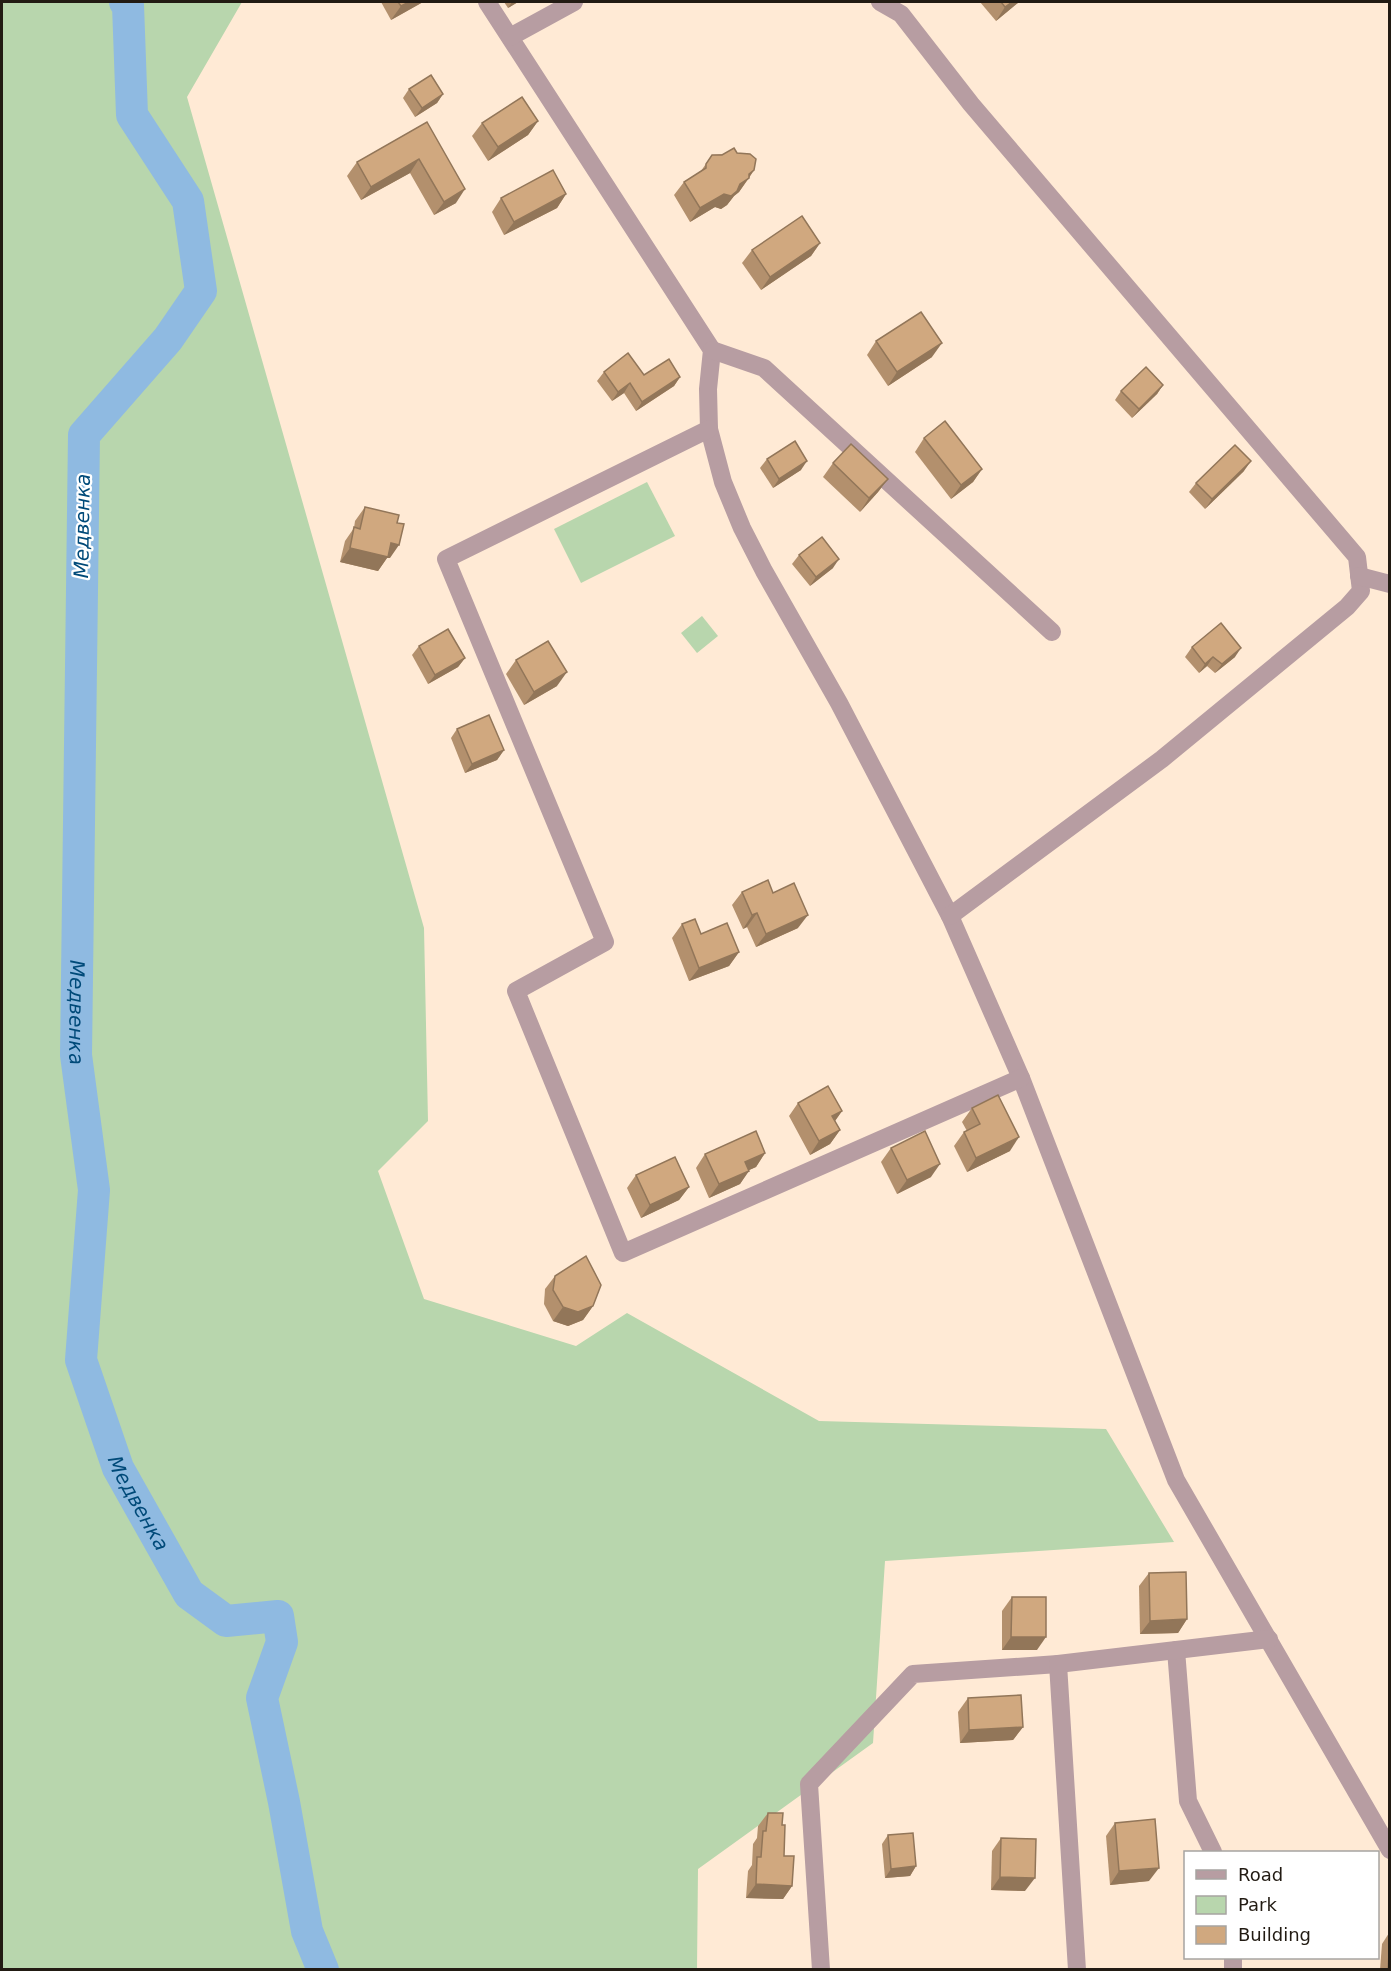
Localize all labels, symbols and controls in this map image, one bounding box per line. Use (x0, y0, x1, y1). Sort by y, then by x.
water label: Медвенка (69, 473, 95, 579)
water label: Медвенка (64, 960, 89, 1066)
water label: Медвенка (103, 1453, 174, 1555)
legend (1184, 1851, 1379, 1959)
text: Road (1238, 1864, 1283, 1885)
text: Park (1238, 1894, 1277, 1915)
text: Building (1238, 1924, 1311, 1945)

